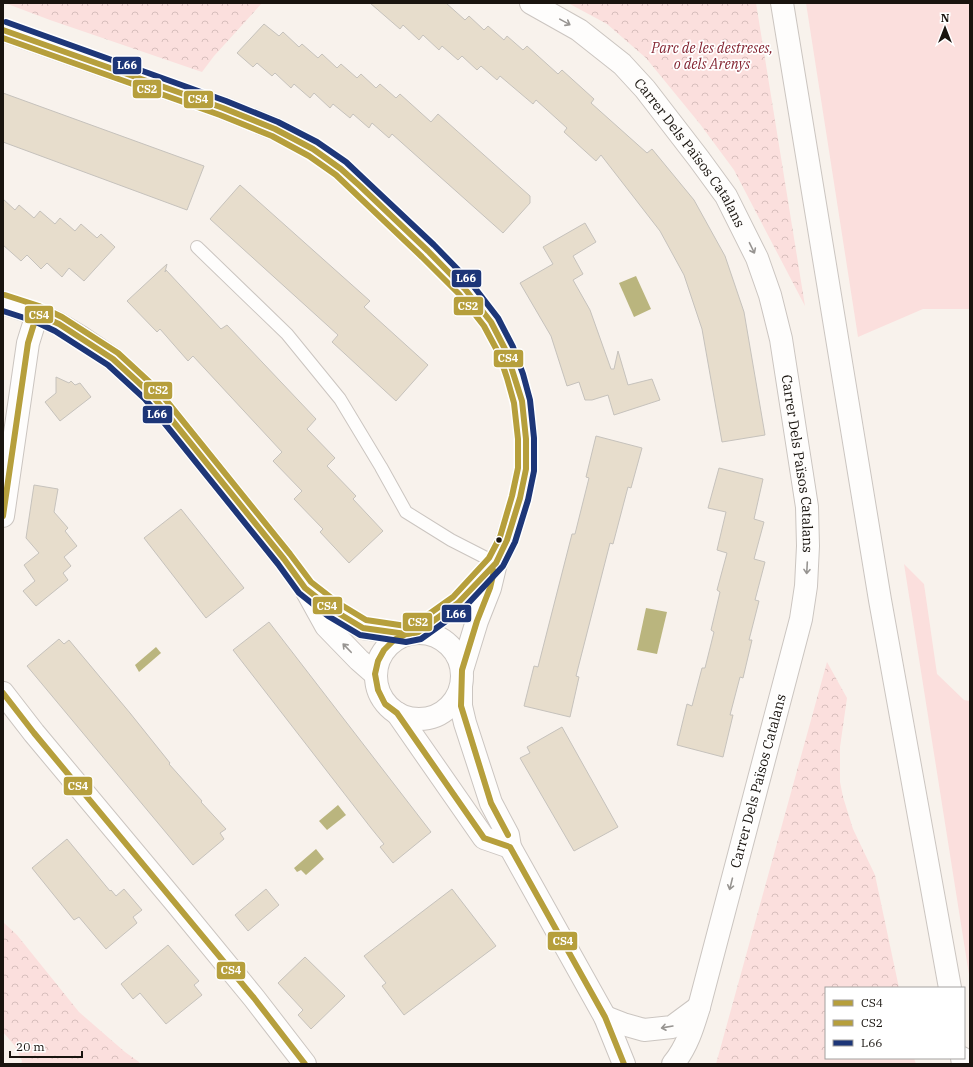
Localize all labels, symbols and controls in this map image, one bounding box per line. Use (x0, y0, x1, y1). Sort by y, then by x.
north arrow (925, 8, 965, 48)
text: N (941, 11, 950, 25)
one-way arrow (559, 18, 571, 26)
park label: Parc de les destreses, o dels Arenys (650, 39, 773, 73)
line badge: L66 (112, 56, 142, 75)
text: L66 (117, 58, 137, 72)
street label: Carrer Dels Països Catalans (630, 74, 749, 230)
line badge: CS2 (132, 79, 162, 99)
text: CS2 (137, 82, 157, 96)
line badge: CS4 (183, 90, 214, 109)
text: CS4 (188, 92, 209, 106)
one-way arrow (749, 242, 756, 254)
line badge: L66 (451, 269, 482, 288)
text: L66 (456, 271, 476, 285)
line badge: CS2 (453, 296, 484, 316)
text: CS2 (458, 299, 478, 313)
line badge: CS4 (24, 305, 54, 324)
text: CS4 (29, 308, 50, 322)
line badge: CS4 (493, 349, 524, 368)
text: CS4 (498, 351, 519, 365)
street label: Carrer Dels Països Catalans (778, 373, 817, 554)
line badge: CS2 (143, 381, 173, 400)
text: CS2 (148, 383, 168, 397)
line badge: L66 (142, 405, 173, 424)
text: L66 (147, 407, 167, 421)
unlabelled marker (494, 535, 504, 545)
one-way arrow (804, 561, 811, 574)
line badge: CS4 (312, 596, 343, 615)
text: CS4 (317, 599, 338, 613)
line badge: L66 (441, 604, 472, 623)
text: L66 (446, 607, 466, 621)
line badge: CS2 (402, 612, 433, 632)
text: CS2 (408, 615, 428, 629)
one-way arrow (342, 643, 352, 653)
street label: Carrer Dels Països Catalans (726, 692, 790, 870)
line badge: CS4 (63, 776, 93, 796)
text: CS4 (68, 779, 89, 793)
one-way arrow (727, 877, 734, 890)
line badge: CS4 (547, 931, 578, 951)
text: CS4 (553, 934, 574, 948)
line badge: CS4 (216, 961, 246, 980)
text: CS4 (221, 963, 242, 977)
legend (825, 987, 965, 1059)
text: CS4 (861, 995, 883, 1010)
text: CS2 (861, 1015, 883, 1030)
one-way arrow (661, 1023, 674, 1031)
scale bar (10, 1033, 82, 1059)
text: L66 (861, 1035, 883, 1050)
text: 20 m (16, 1039, 45, 1054)

